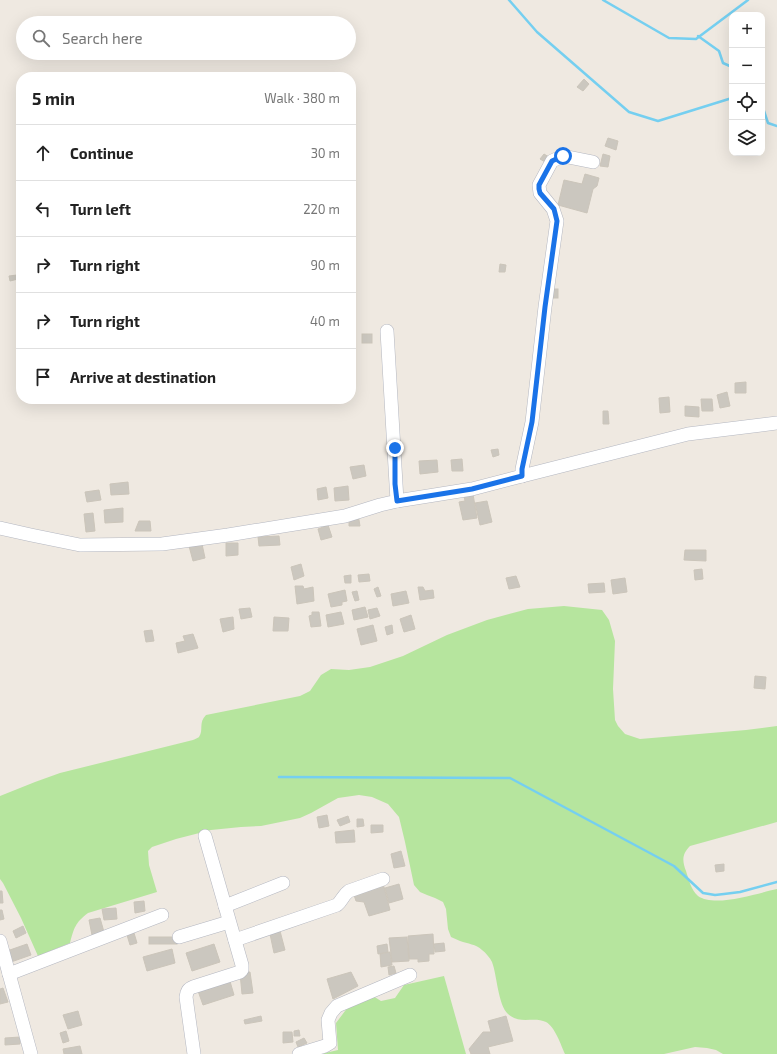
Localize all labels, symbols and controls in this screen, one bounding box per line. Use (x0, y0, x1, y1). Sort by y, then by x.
map controls (729, 12, 765, 156)
button: + (729, 12, 765, 48)
search box (16, 16, 356, 60)
icon: search (30, 27, 52, 49)
text: Search here (62, 29, 143, 47)
button: − (729, 48, 765, 84)
button: locate (729, 84, 765, 120)
text: 5 min (32, 88, 75, 108)
text: Walk · 380 m (264, 90, 340, 106)
button: layers (729, 120, 765, 156)
icon: ahead (32, 142, 54, 164)
text: Continue (70, 144, 133, 162)
text: 30 m (311, 145, 340, 161)
route start (554, 147, 572, 165)
icon: left (32, 198, 54, 220)
text: Turn left (70, 200, 131, 218)
text: 220 m (303, 201, 340, 217)
icon: right (32, 254, 54, 276)
text: Turn right (70, 256, 140, 274)
text: 90 m (310, 257, 340, 273)
icon: right (32, 310, 54, 332)
text: Turn right (70, 312, 140, 330)
text: 40 m (310, 313, 340, 329)
icon: arrive (32, 366, 54, 388)
text: Arrive at destination (70, 368, 216, 386)
route end (386, 439, 404, 457)

